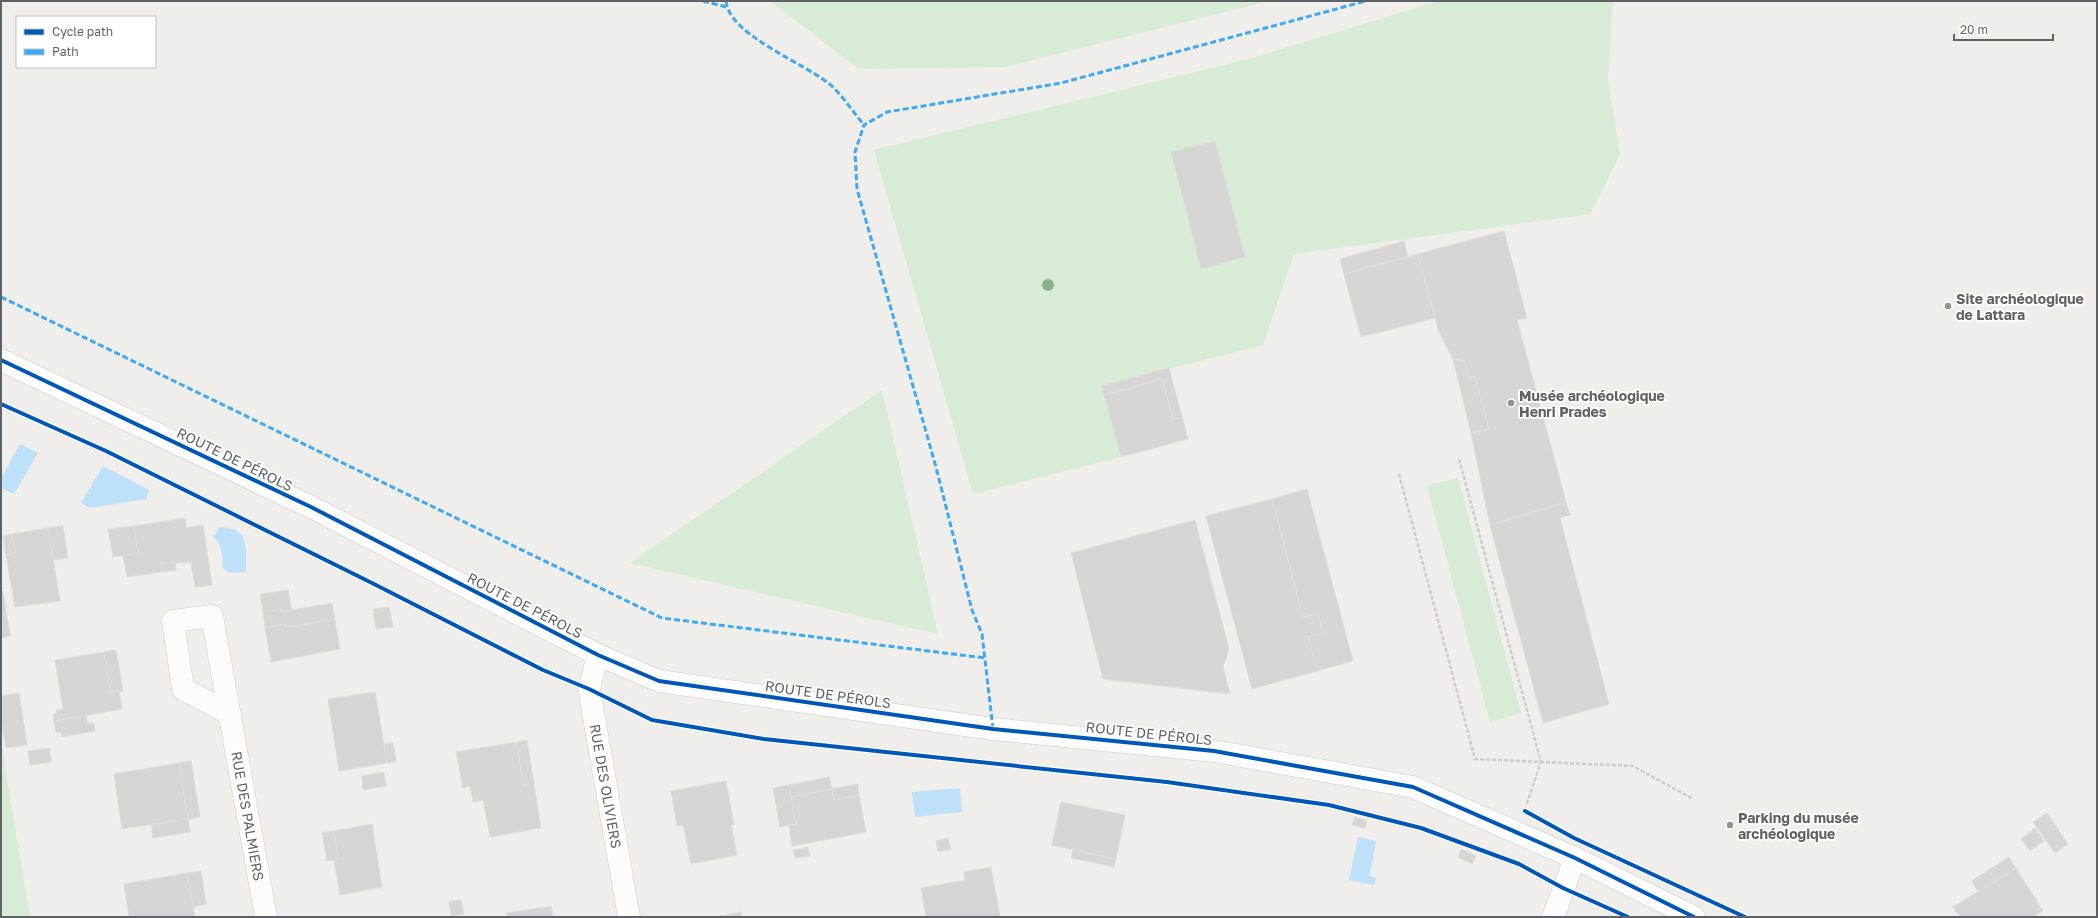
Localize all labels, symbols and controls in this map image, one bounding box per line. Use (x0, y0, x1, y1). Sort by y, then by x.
legend (16, 16, 156, 68)
scale bar (1954, 16, 2053, 42)
text: 20 m (1960, 22, 1988, 37)
text: Cycle path (52, 24, 113, 39)
text: Path (52, 44, 79, 59)
place label: Site archéologique de Lattara (1956, 290, 2084, 323)
marker: Site archéologique de Lattara (1943, 301, 1953, 311)
place label: Musée archéologique Henri Prades (1519, 387, 1665, 420)
marker: Musée archéologique Henri Prades (1506, 398, 1516, 408)
street label: ROUTE DE PÉROLS (174, 424, 296, 494)
street label: ROUTE DE PÉROLS (465, 569, 585, 641)
street label: ROUTE DE PÉROLS (764, 677, 892, 711)
street label: ROUTE DE PÉROLS (1085, 718, 1213, 748)
street label: RUE DES OLIVIERS (587, 722, 625, 850)
street label: RUE DES PALMIERS (228, 750, 268, 882)
place label: Parking du musée archéologique (1738, 809, 1859, 842)
marker: Parking du musée archéologique (1725, 820, 1735, 830)

